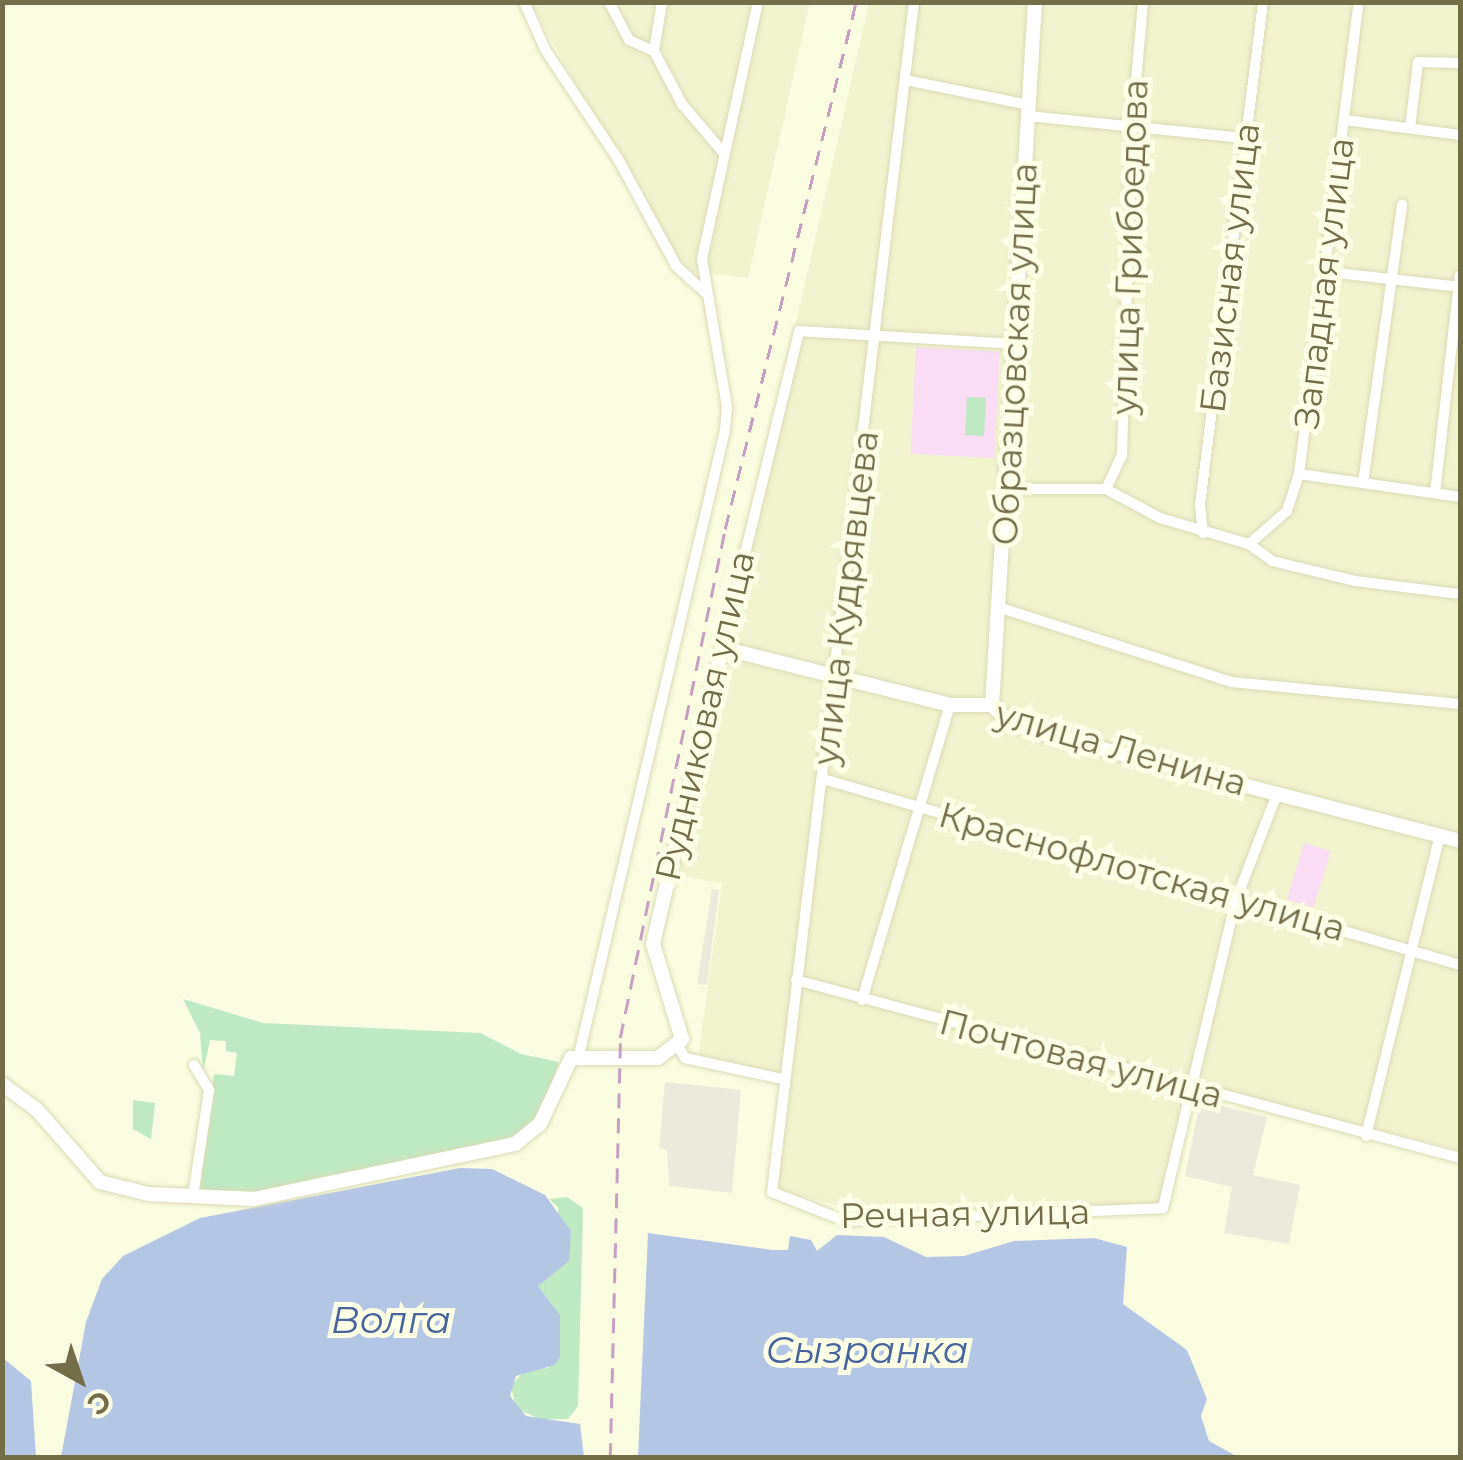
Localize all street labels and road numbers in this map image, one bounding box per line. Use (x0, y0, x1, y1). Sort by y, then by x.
street label: улица Грибоедова (1103, 79, 1157, 415)
street label: Базисная улица (1191, 121, 1269, 415)
street label: Западная улица (1285, 135, 1363, 431)
street label: Образцовская улица (984, 162, 1046, 546)
street label: улица Кудрявцева (805, 428, 887, 768)
street label: Рудниковая улица (647, 547, 763, 885)
street label: улица Ленина (991, 693, 1251, 805)
street label: Краснофлотская улица (934, 794, 1350, 950)
street label: Почтовая улица (935, 1001, 1227, 1117)
street label: Речная улица (839, 1191, 1091, 1237)

